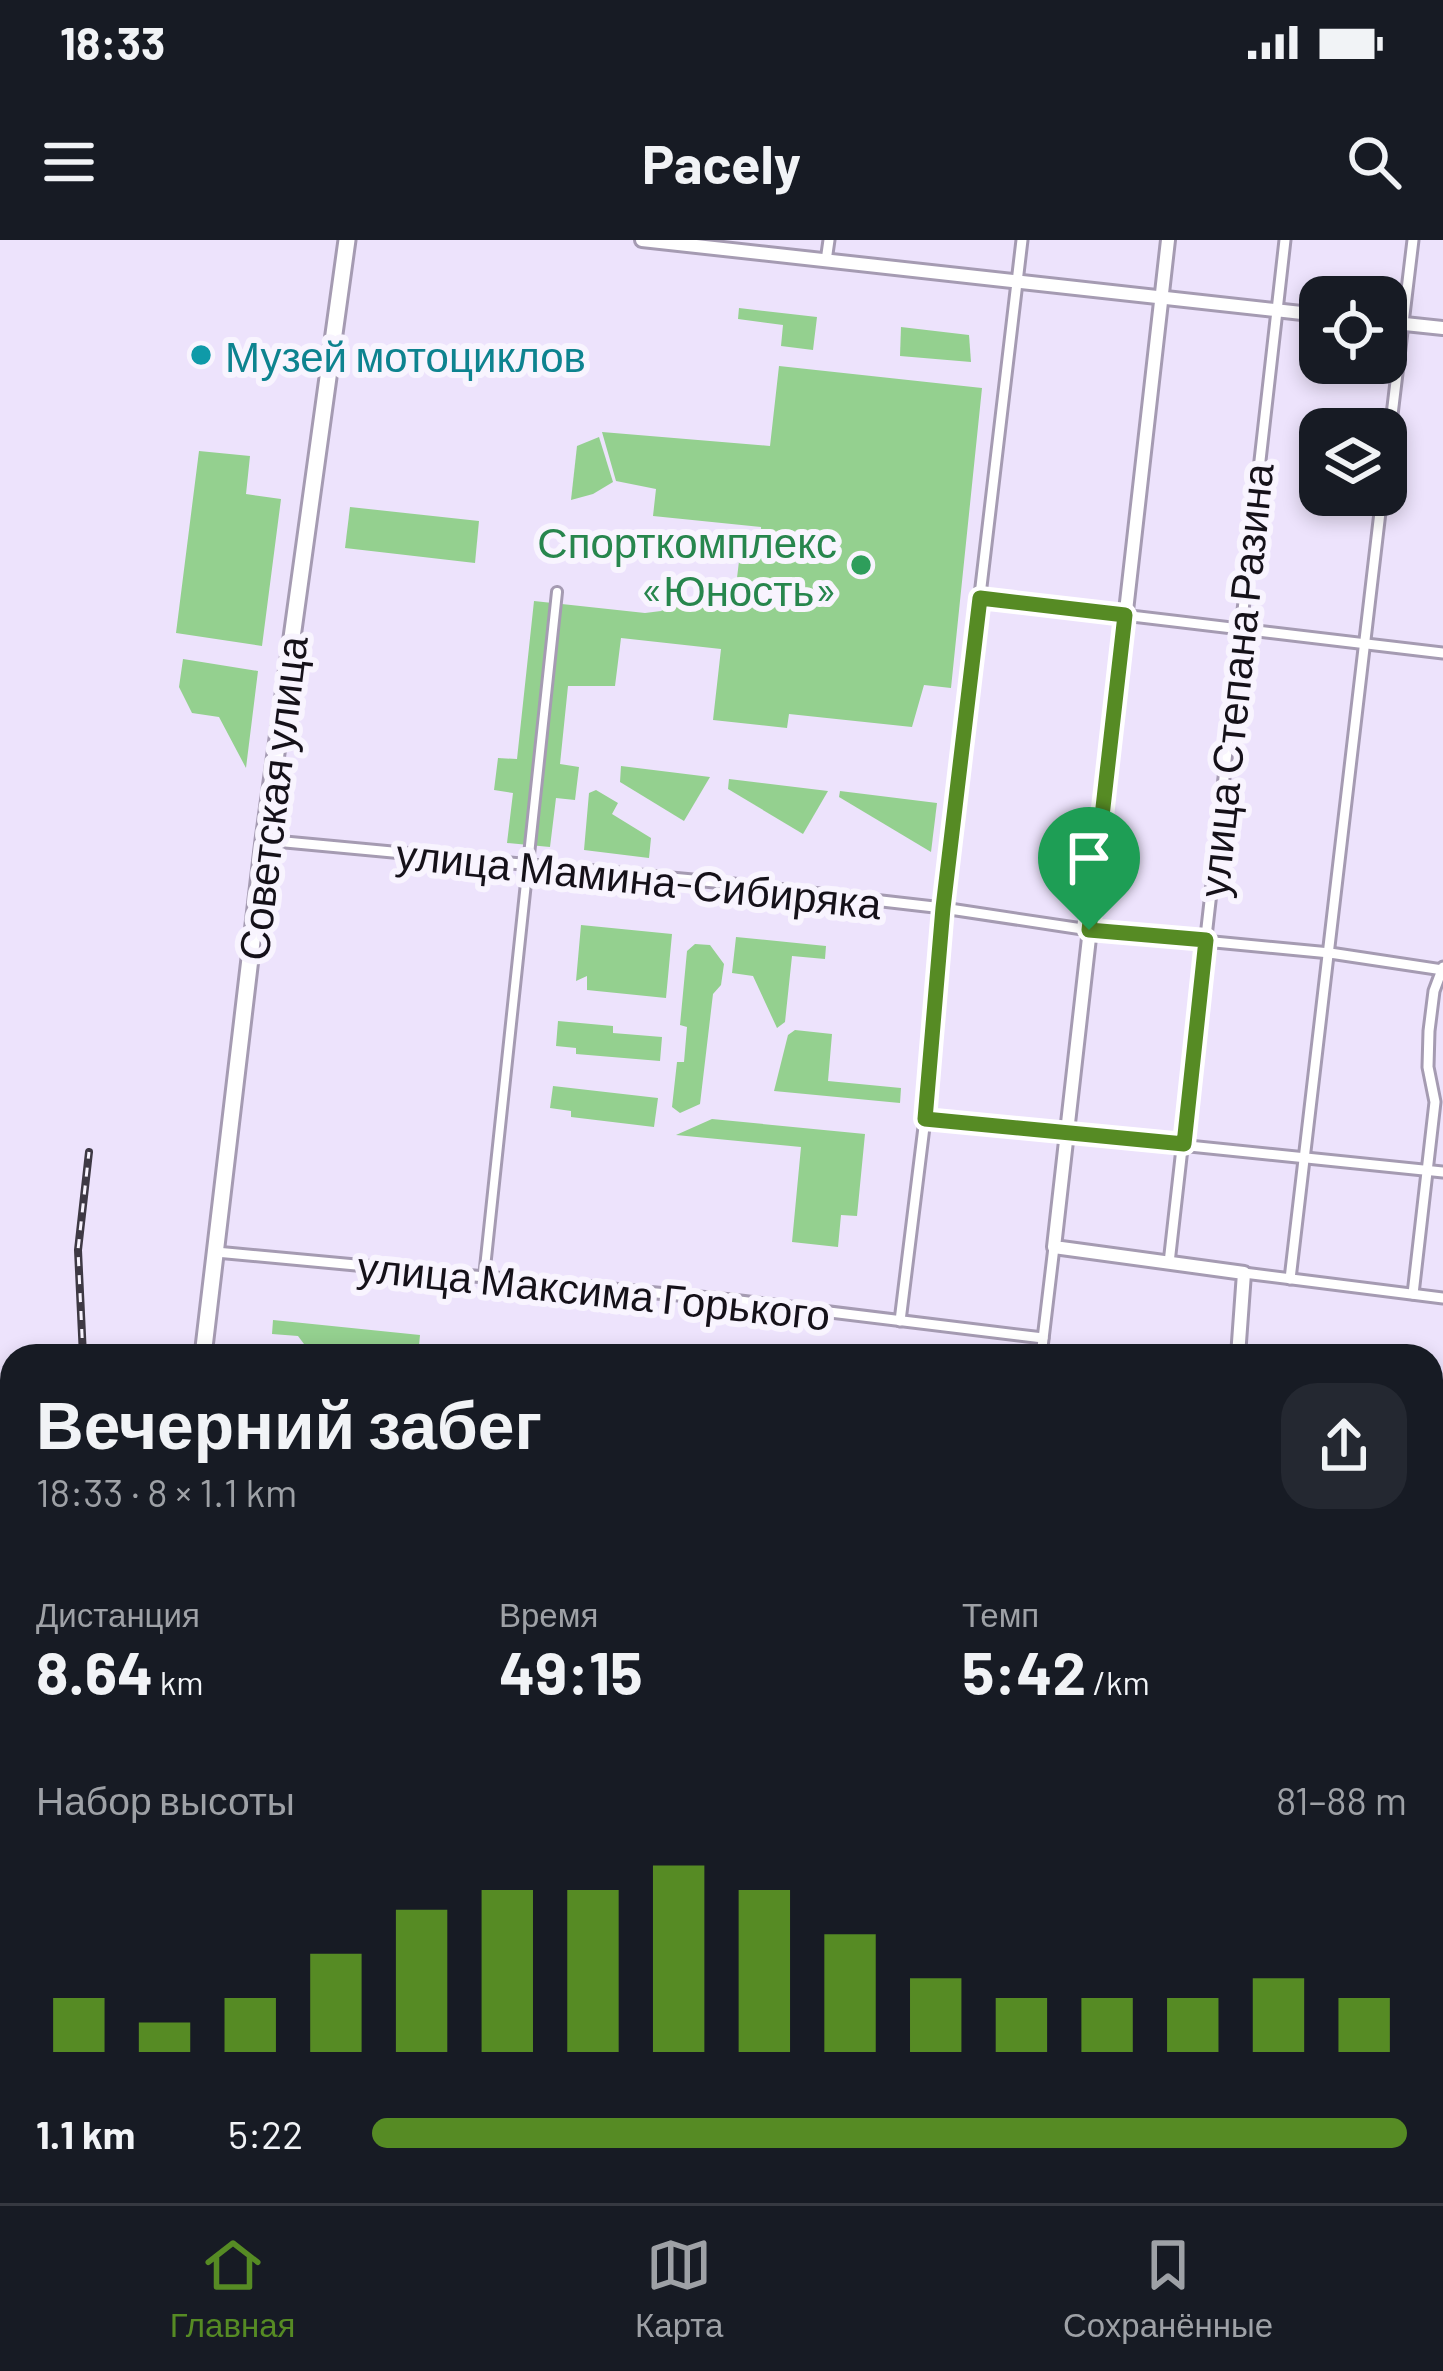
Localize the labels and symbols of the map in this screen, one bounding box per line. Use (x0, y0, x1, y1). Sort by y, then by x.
place label: Музей мотоциклов (225, 330, 586, 381)
marker: Музей мотоциклов (188, 342, 214, 368)
street label: улица Степана Разина (1186, 460, 1283, 900)
place label: Спорткомплекс «Юность» (537, 516, 837, 614)
marker: Спорткомплекс «Юность» (848, 552, 874, 578)
street label: Советская улица (226, 632, 317, 963)
pin (1038, 807, 1140, 930)
street label: улица Мамина-Сибиряка (394, 827, 885, 928)
street label: улица Максима Горького (355, 1239, 833, 1340)

